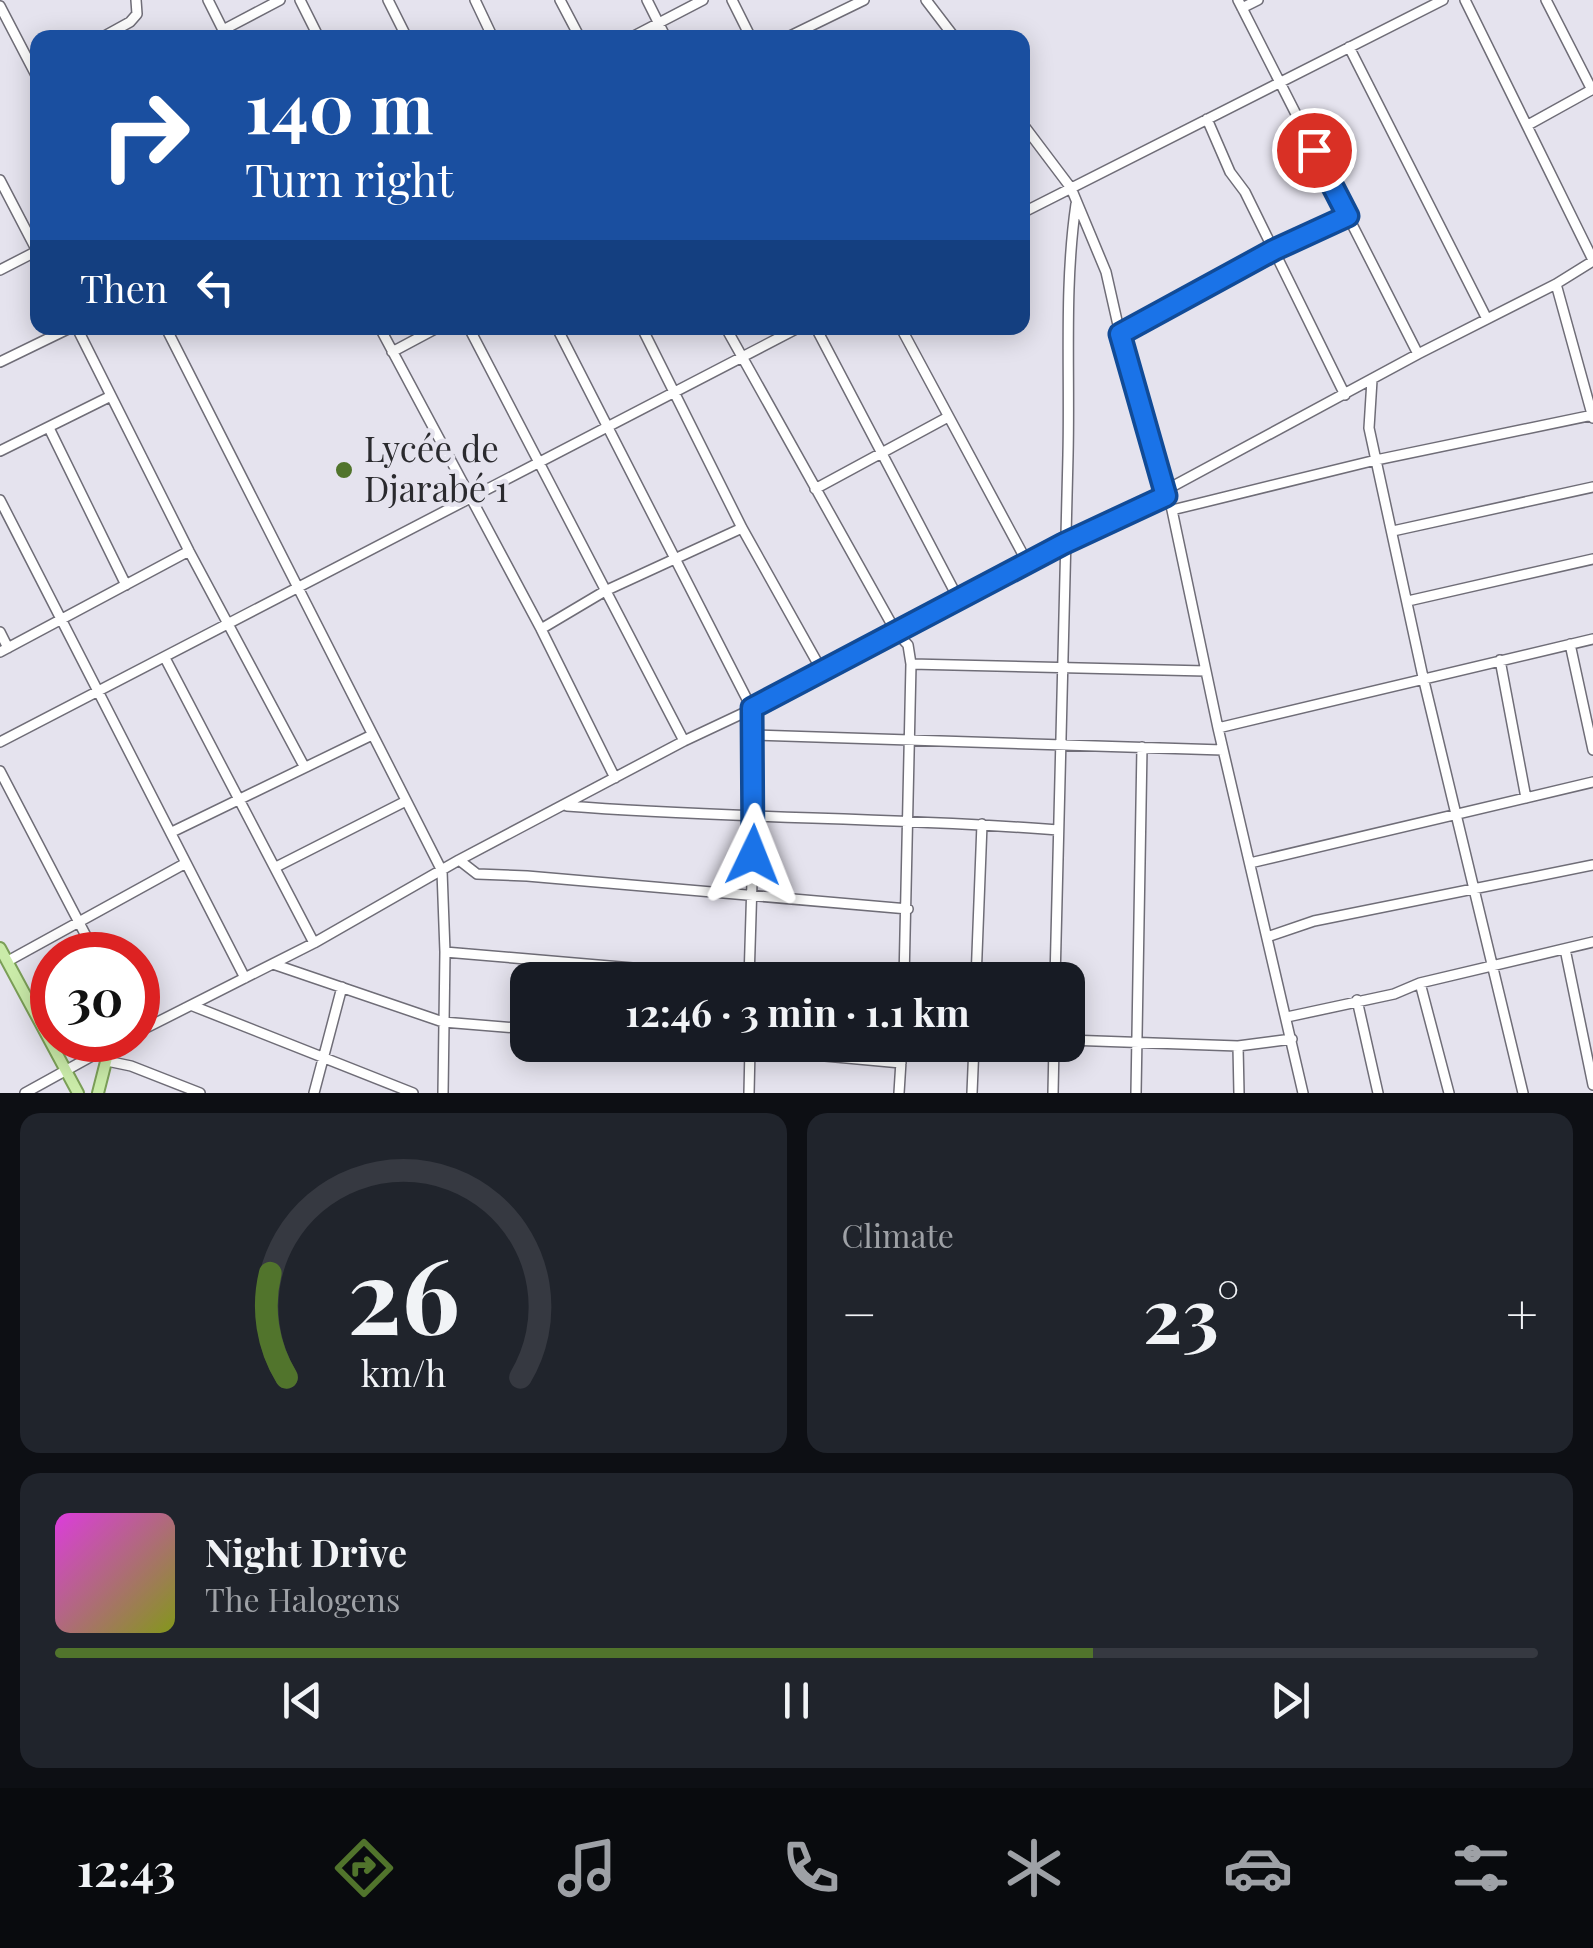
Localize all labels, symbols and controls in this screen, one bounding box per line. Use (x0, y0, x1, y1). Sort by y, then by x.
text: 140 m (245, 58, 434, 152)
icon: right (80, 70, 210, 200)
pin (1272, 108, 1357, 193)
icon: arrive (1287, 123, 1342, 178)
text: Turn right (245, 148, 453, 208)
icon: left (188, 260, 243, 315)
text: Then (80, 262, 168, 313)
place label: Lycée de Djarabé 1 (364, 424, 508, 511)
marker: Lycée de Djarabé 1 (333, 459, 355, 481)
position arrow (701, 803, 805, 907)
speed limit sign: 30 (30, 932, 160, 1062)
text: 12:46 · 3 min · 1.1 km (625, 986, 970, 1037)
text: Climate (842, 1213, 954, 1256)
text: 26 (347, 1222, 460, 1361)
text: 23° (1143, 1262, 1240, 1362)
text: − (842, 1275, 877, 1349)
text: + (1506, 1275, 1538, 1349)
text: km/h (360, 1348, 446, 1396)
text: Night Drive (205, 1526, 407, 1577)
text: The Halogens (205, 1577, 400, 1620)
icon: previous (275, 1673, 330, 1728)
icon: pause (769, 1673, 824, 1728)
icon: next (1263, 1673, 1318, 1728)
icon: directions (329, 1833, 399, 1903)
icon: music (552, 1833, 622, 1903)
icon: phone (776, 1833, 846, 1903)
icon: climate (999, 1833, 1069, 1903)
icon: car (1223, 1833, 1293, 1903)
icon: filters (1446, 1833, 1516, 1903)
text: 12:43 (77, 1838, 175, 1898)

